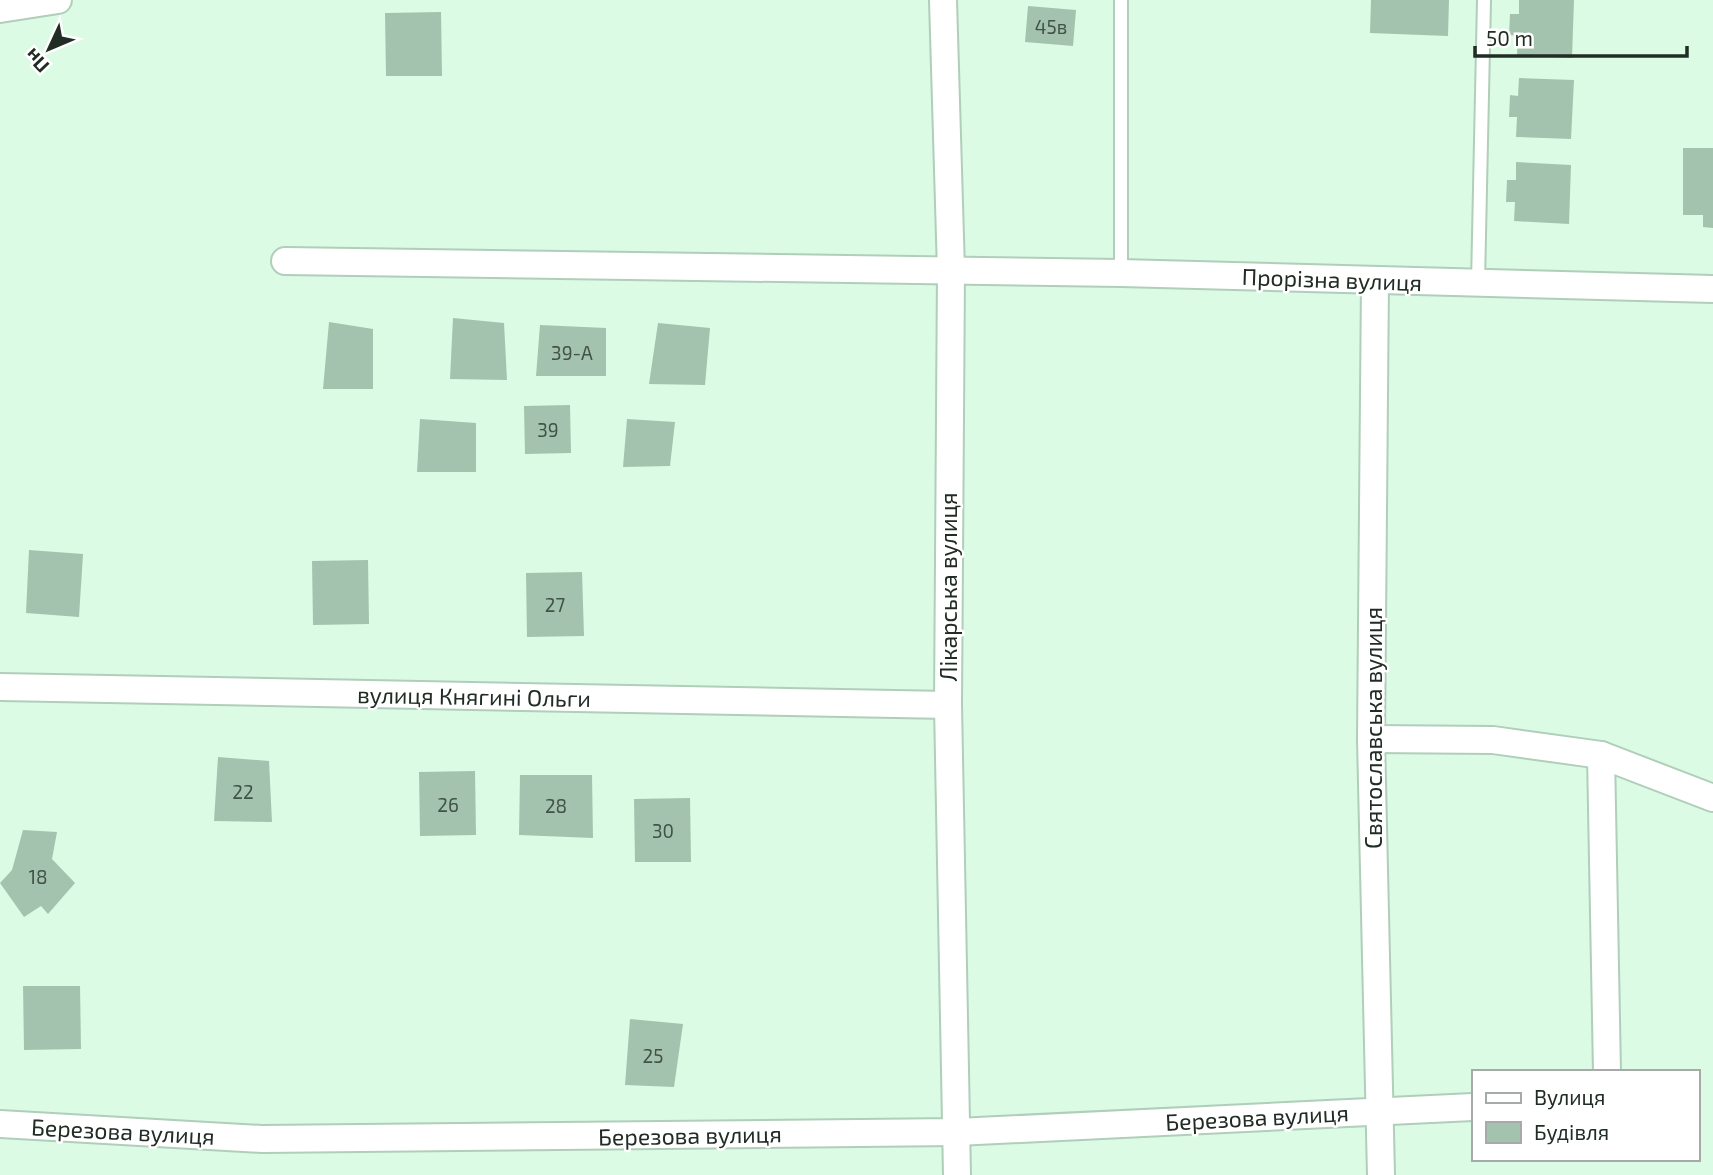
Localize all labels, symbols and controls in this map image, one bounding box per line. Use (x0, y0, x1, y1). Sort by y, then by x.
north arrow (14, 14, 84, 84)
scale bar (1475, 14, 1687, 58)
house number: 45в (1035, 15, 1067, 38)
text: 50 m (1486, 25, 1533, 50)
text: Пн (20, 44, 53, 78)
street label: Прорізна вулиця (1241, 262, 1423, 297)
house number: 39-А (551, 341, 593, 364)
house number: 39 (537, 418, 559, 441)
street label: Лікарська вулиця (934, 492, 963, 682)
house number: 27 (545, 593, 565, 616)
street label: Святославська вулиця (1359, 607, 1388, 849)
street label: вулиця Княгині Ольги (357, 680, 591, 713)
house number: 22 (232, 780, 254, 803)
house number: 26 (437, 793, 459, 816)
house number: 28 (545, 794, 567, 817)
house number: 30 (652, 819, 674, 842)
house number: 18 (28, 865, 48, 888)
house number: 25 (643, 1044, 663, 1067)
legend (1472, 1070, 1699, 1161)
text: Вулиця (1534, 1084, 1605, 1110)
street label: Березова вулиця (1165, 1098, 1350, 1137)
street label: Березова вулиця (30, 1112, 215, 1151)
street label: Березова вулиця (598, 1119, 782, 1152)
text: Будівля (1534, 1119, 1609, 1145)

